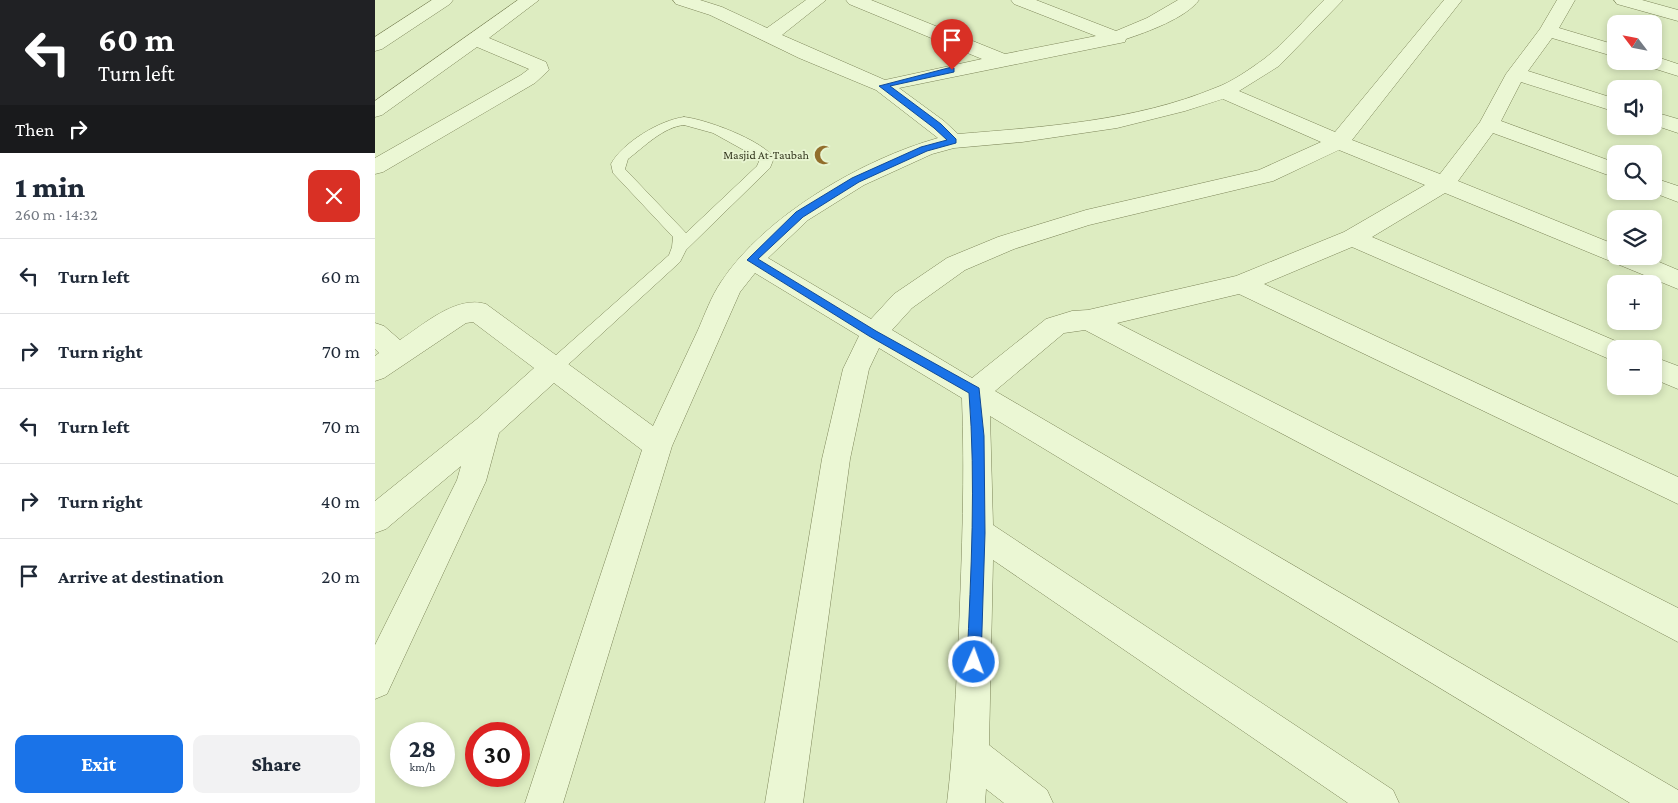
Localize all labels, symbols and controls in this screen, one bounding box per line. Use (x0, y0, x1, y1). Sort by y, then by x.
north arrow (1607, 15, 1663, 70)
map controls (1607, 15, 1662, 395)
pin (931, 19, 973, 70)
icon: left (15, 20, 80, 85)
text: 60 m (98, 20, 175, 59)
icon: arrive (938, 26, 966, 54)
text: Turn left (98, 61, 175, 86)
button: sound (1607, 80, 1662, 135)
icon: right (64, 115, 92, 143)
text: Then (15, 119, 54, 140)
mosque icon: Masjid At-Taubah (813, 144, 835, 166)
button: search (1607, 145, 1662, 200)
place label: Masjid At-Taubah (723, 148, 810, 162)
text: 1 min (15, 170, 85, 203)
button: close (308, 170, 360, 222)
text: 260 m · 14:32 (15, 206, 98, 223)
button: layers (1607, 210, 1662, 265)
icon: left (15, 262, 43, 290)
text: Turn left (58, 266, 130, 287)
text: 60 m (321, 266, 360, 287)
button: + (1607, 275, 1662, 330)
icon: right (15, 337, 43, 365)
button: − (1607, 340, 1662, 395)
text: Turn right (58, 341, 143, 362)
text: 70 m (322, 341, 360, 362)
icon: left (15, 412, 43, 440)
text: Turn left (58, 416, 130, 437)
text: 70 m (322, 416, 360, 437)
icon: right (15, 487, 43, 515)
text: Turn right (58, 491, 143, 512)
text: 40 m (321, 491, 360, 512)
icon: arrive (15, 562, 43, 590)
text: Arrive at destination (58, 566, 224, 587)
text: 20 m (321, 566, 360, 587)
position arrow (947, 635, 999, 687)
speed limit sign: 30 (465, 722, 530, 787)
button: Exit (15, 735, 183, 793)
button: Share (193, 735, 360, 793)
text: 28 (409, 735, 436, 762)
text: km/h (410, 760, 435, 774)

